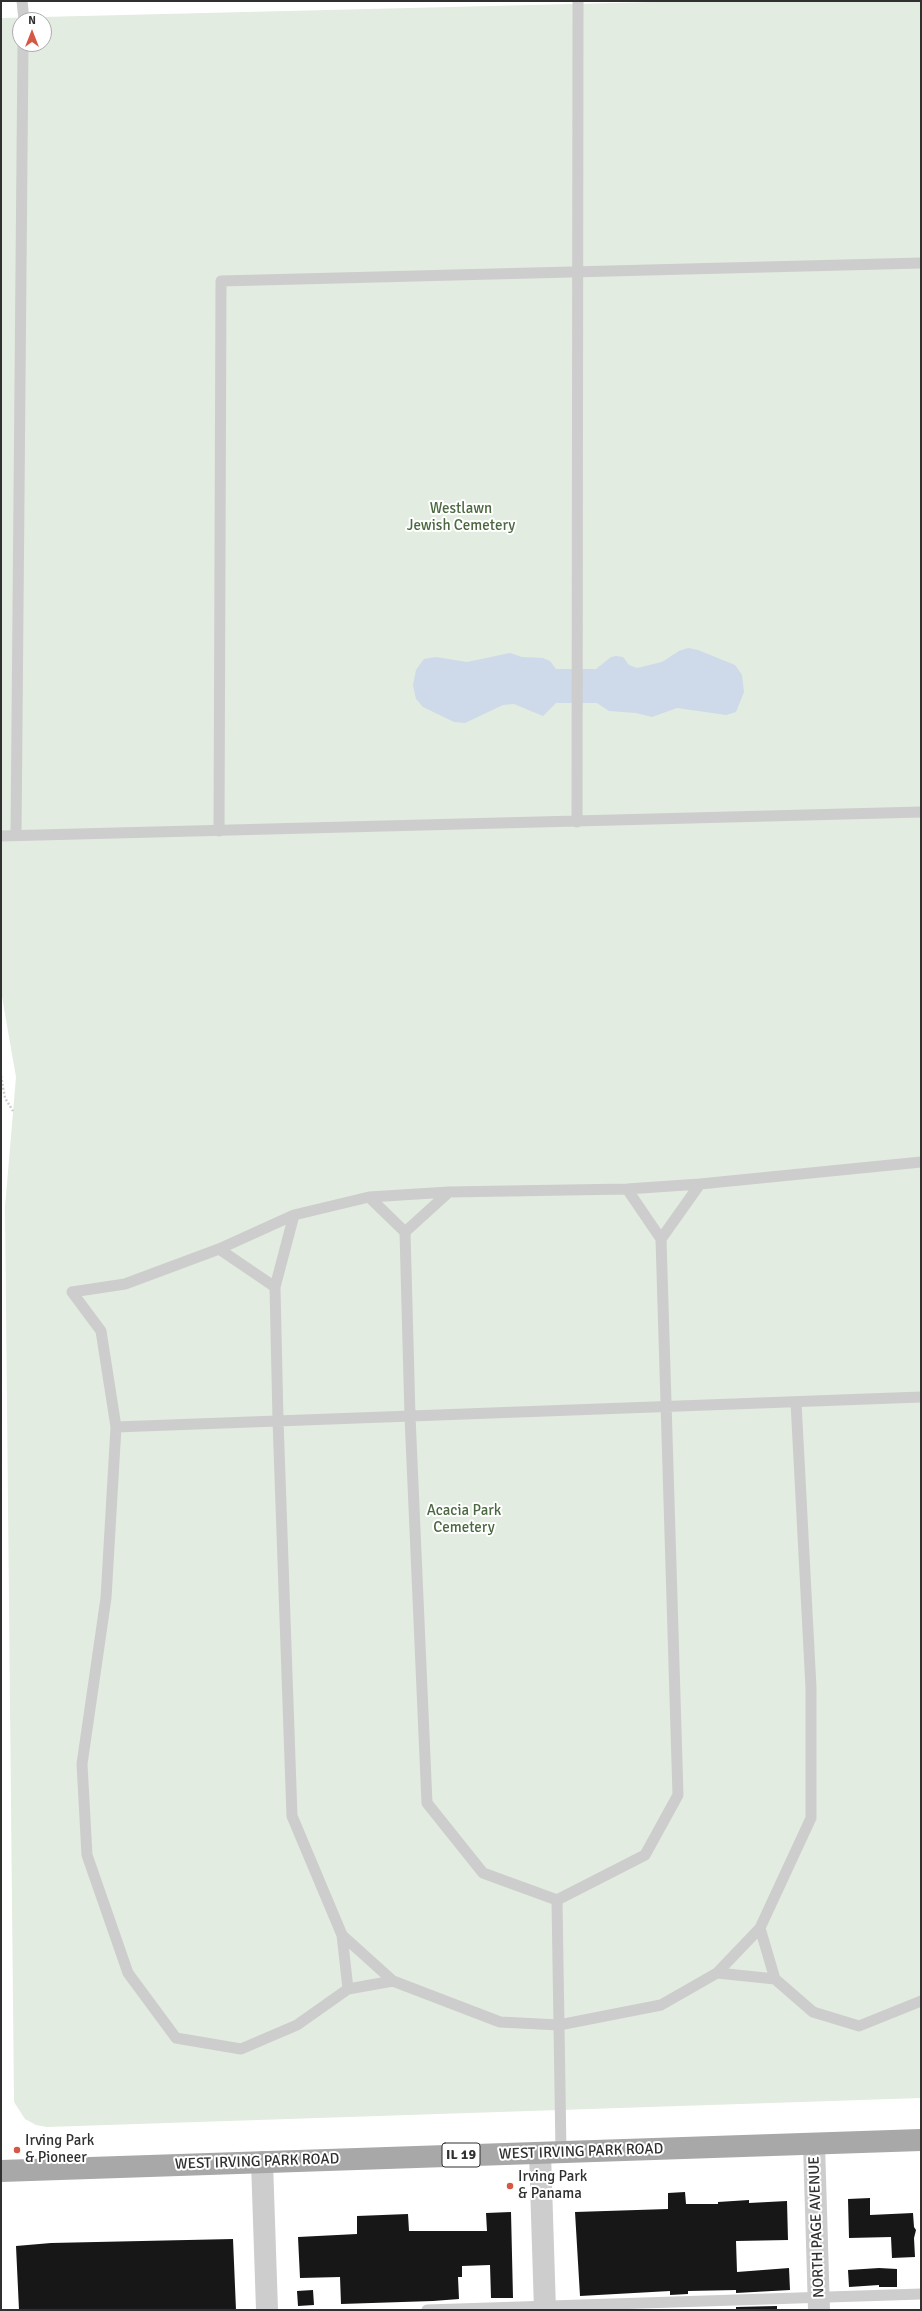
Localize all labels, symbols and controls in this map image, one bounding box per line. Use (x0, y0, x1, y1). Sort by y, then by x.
north arrow (12, 12, 52, 52)
text: N (28, 14, 36, 27)
park label: Westlawn Jewish Cemetery (407, 500, 515, 535)
park label: Acacia Park Cemetery (427, 1502, 501, 1537)
place label: Irving Park & Pioneer (25, 2132, 94, 2167)
street label: WEST IRVING PARK ROAD (498, 2140, 664, 2164)
road number: IL 19 (442, 2143, 480, 2167)
marker: Irving Park & Pioneer (12, 2145, 22, 2155)
street label: WEST IRVING PARK ROAD (174, 2150, 340, 2174)
street label: NORTH PAGE AVENUE (806, 2156, 828, 2298)
place label: Irving Park & Panama (518, 2168, 587, 2203)
marker: Irving Park & Panama (505, 2181, 515, 2191)

